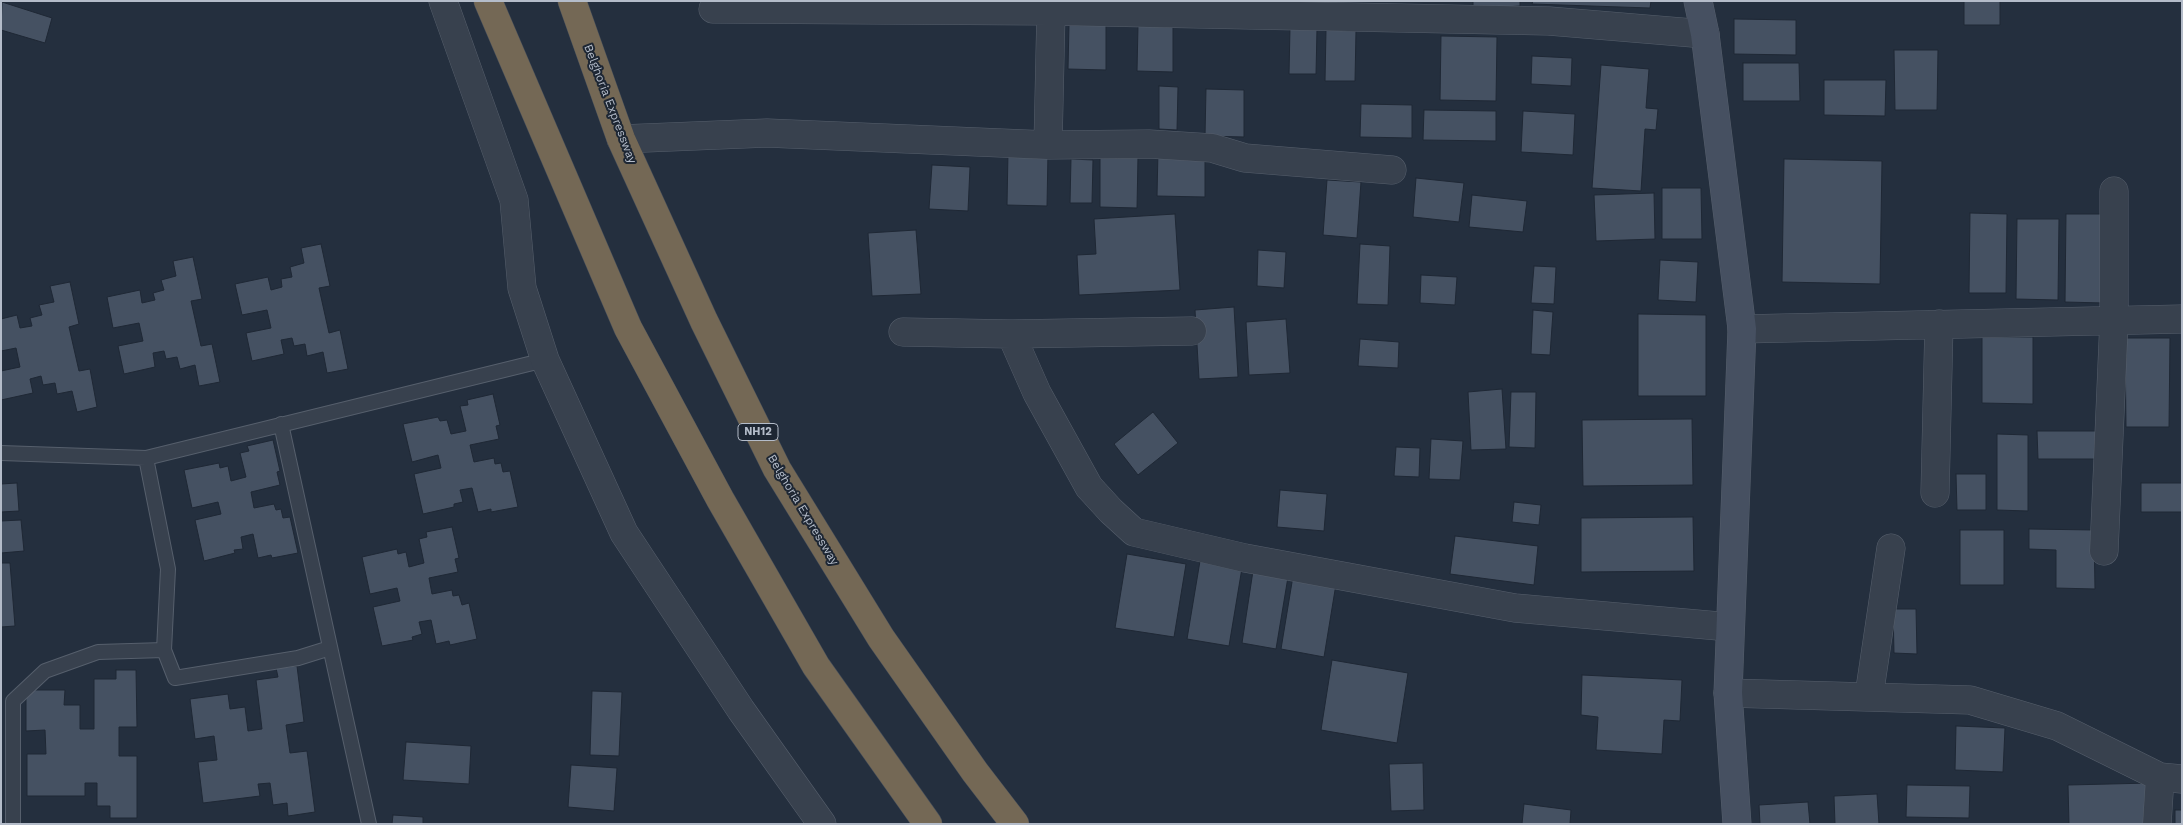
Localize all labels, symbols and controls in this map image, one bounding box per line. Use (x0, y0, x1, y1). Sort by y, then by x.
street label: Belghoria Expressway (581, 42, 639, 166)
road number: NH12 (738, 424, 778, 441)
street label: Belghoria Expressway (764, 452, 842, 568)

